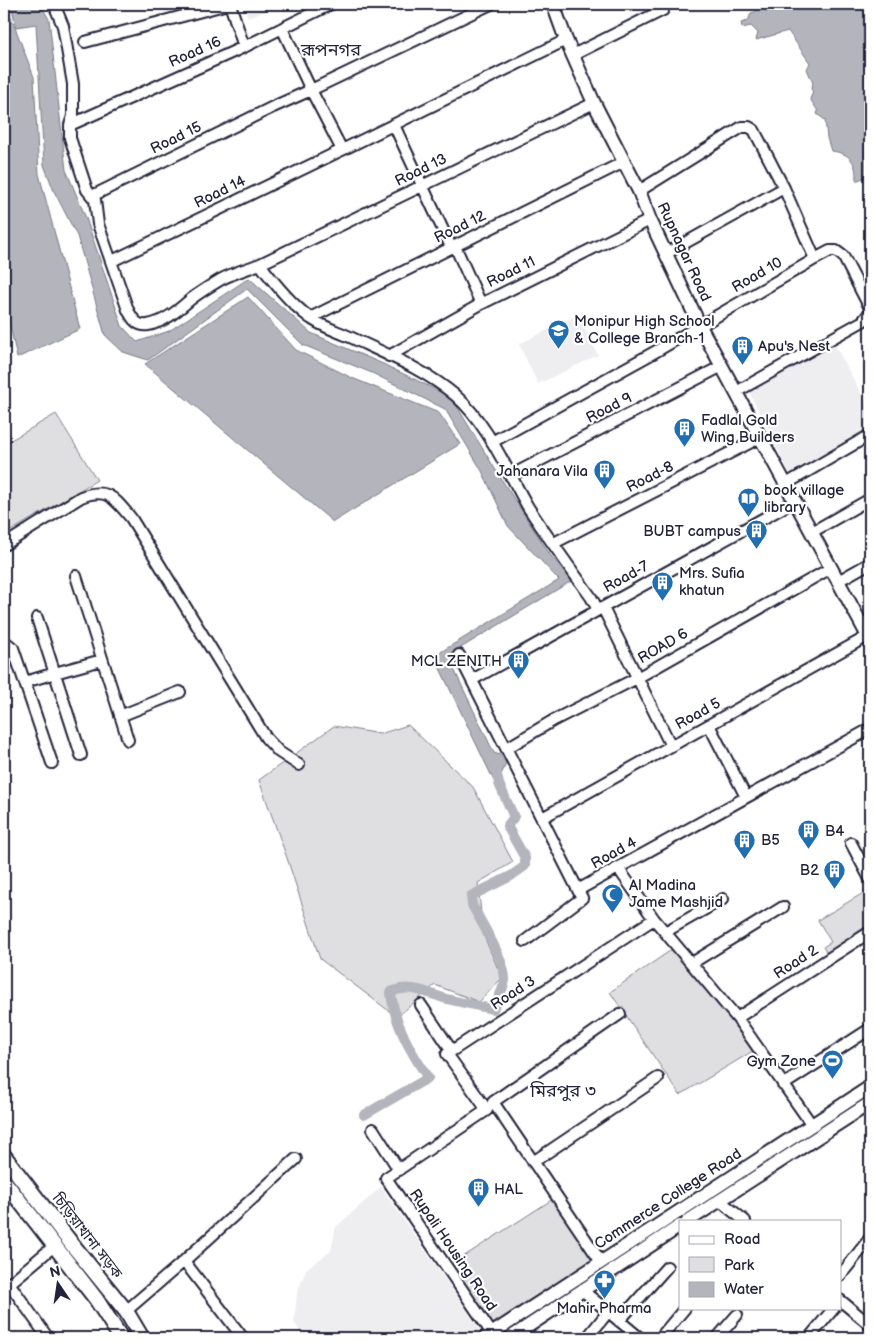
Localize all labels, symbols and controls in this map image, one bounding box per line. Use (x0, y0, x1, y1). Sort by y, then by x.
street label: Road 16 (166, 32, 224, 72)
district label: রূপনগর (300, 40, 361, 61)
street label: Road 15 (147, 117, 205, 159)
street label: Road 13 (392, 149, 450, 191)
street label: Road 14 (191, 171, 249, 213)
street label: Rupnagar Road (653, 199, 715, 305)
street label: Road 12 (431, 206, 489, 248)
street label: Road 11 (483, 252, 539, 292)
street label: Road 10 (728, 253, 786, 297)
place label: Monipur High School & College Branch-1 (574, 312, 715, 348)
school or university icon: Monipur High School & College Branch-1 (546, 318, 570, 349)
building icon: Apu's Nest (730, 334, 754, 365)
place label: Apu's Nest (758, 337, 831, 356)
street label: Road 9 (583, 388, 635, 428)
place label: Fadlal Gold Wing Builders (701, 411, 795, 447)
building icon: Fadlal Gold Wing Builders (673, 417, 697, 448)
street label: Road-8 (623, 457, 677, 497)
building icon: Jahanara Vila (592, 459, 616, 490)
place label: Jahanara Vila (497, 462, 588, 481)
place label: book village library (764, 481, 844, 517)
library icon: book village library (736, 487, 760, 518)
building icon: BUBT campus (745, 519, 769, 550)
place label: BUBT campus (643, 522, 742, 541)
street label: Road-7 (600, 556, 653, 597)
place label: Mrs. Sufia khatun (679, 564, 745, 600)
building icon: Mrs. Sufia khatun (651, 570, 675, 601)
street label: ROAD 6 (634, 624, 692, 668)
building icon: MCL ZENITH (506, 649, 530, 680)
place label: MCL ZENITH (411, 652, 502, 671)
street label: Road 5 (672, 694, 724, 734)
building icon: B4 (797, 819, 821, 850)
place label: B4 (825, 822, 844, 841)
building icon: B5 (733, 828, 757, 859)
place label: B5 (761, 831, 780, 850)
street label: Road 4 (588, 833, 640, 873)
building icon: B2 (823, 858, 847, 889)
place label: B2 (800, 861, 819, 880)
place label: Al Madina Jame Mashjid (629, 876, 723, 912)
mosque icon: Al Madina Jame Mashjid (601, 882, 625, 913)
street label: Road 2 (770, 941, 822, 983)
street label: Road 3 (487, 972, 539, 1014)
sports icon: Gym Zone (820, 1049, 844, 1080)
place label: Gym Zone (746, 1052, 816, 1071)
district label: মিরপুর ৩ (529, 1081, 596, 1102)
street label: Commerce College Road (591, 1145, 745, 1253)
building icon: HAL (466, 1177, 490, 1208)
place label: HAL (494, 1180, 523, 1199)
street label: Rupali Housing Road (405, 1185, 501, 1315)
street label: চিড়িয়াখানা সড়ক (47, 1189, 127, 1283)
legend (679, 1220, 842, 1310)
text: Park (724, 1256, 755, 1275)
north arrow (32, 1260, 82, 1310)
text: N (48, 1262, 62, 1281)
pharmacy icon: Mahir Pharma (592, 1268, 616, 1299)
text: Water (724, 1280, 764, 1299)
place label: Mahir Pharma (556, 1299, 652, 1318)

